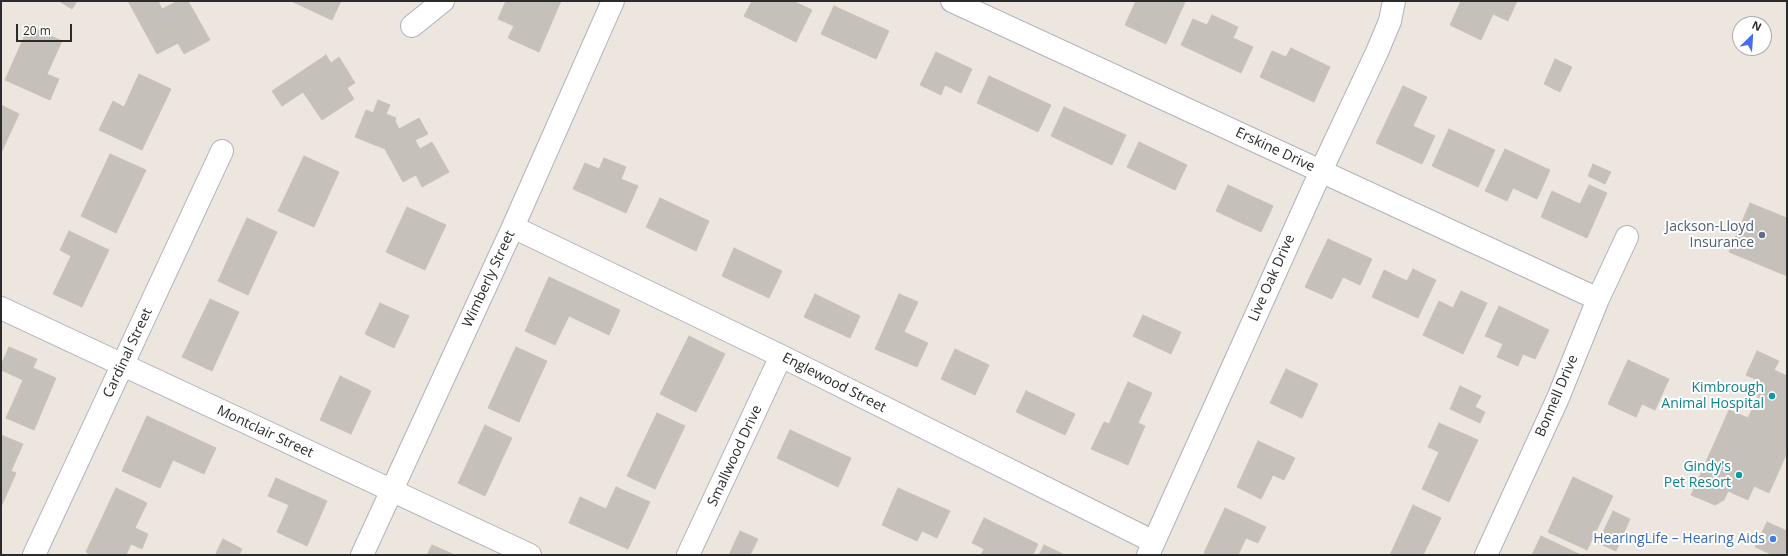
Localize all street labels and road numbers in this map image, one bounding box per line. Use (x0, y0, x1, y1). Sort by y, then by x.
street label: Erskine Drive (1233, 124, 1317, 176)
street label: Wimberly Street (459, 228, 519, 330)
street label: Live Oak Drive (1245, 232, 1299, 324)
street label: Cardinal Street (100, 305, 156, 401)
street label: Englewood Street (779, 350, 889, 416)
street label: Bonnell Drive (1532, 352, 1582, 440)
street label: Montclair Street (214, 402, 316, 462)
street label: Smallwood Drive (704, 403, 766, 509)

